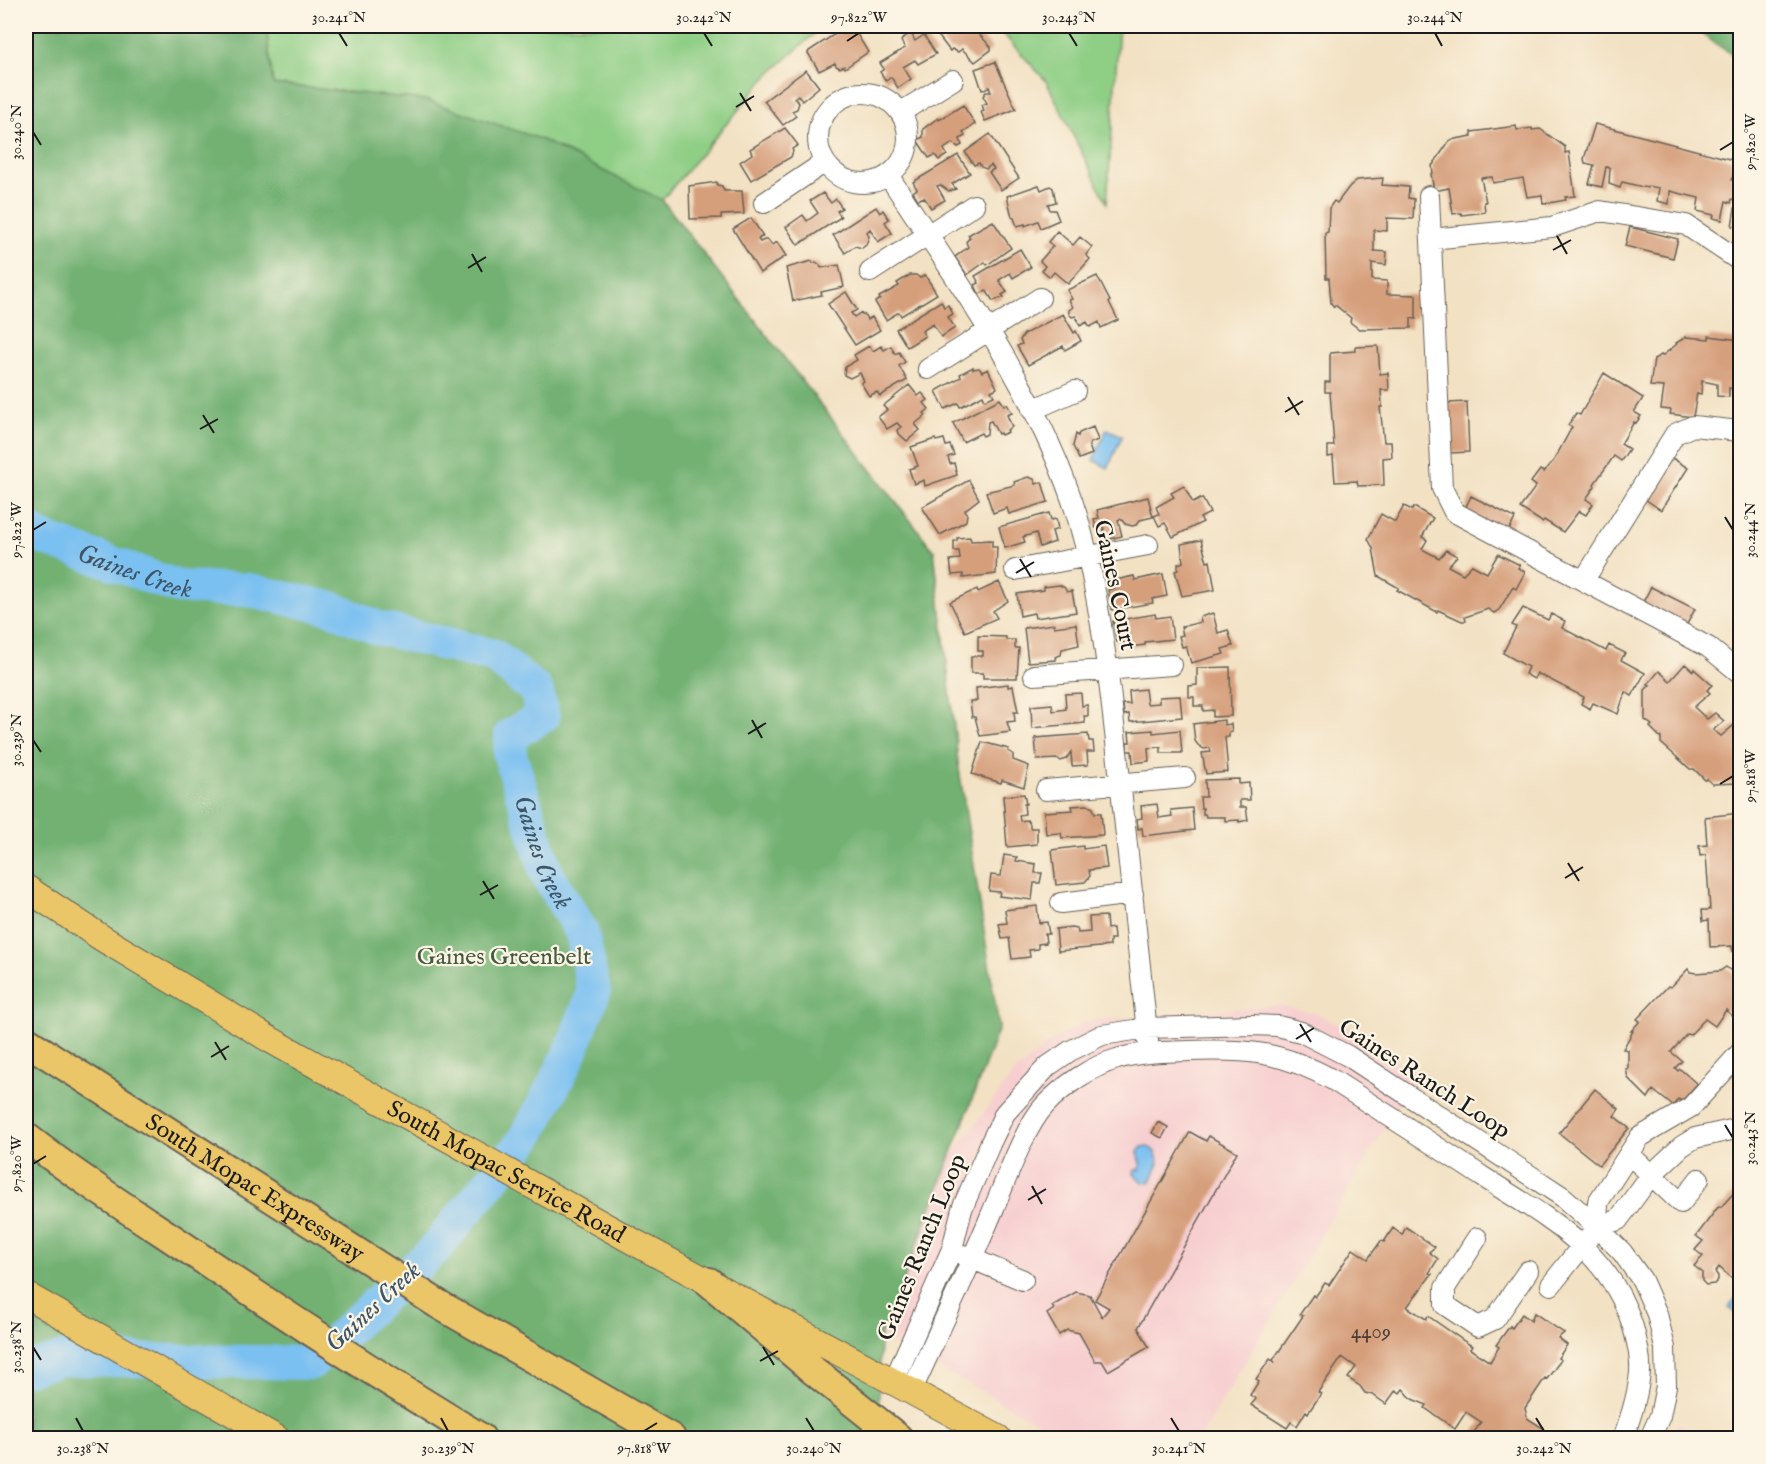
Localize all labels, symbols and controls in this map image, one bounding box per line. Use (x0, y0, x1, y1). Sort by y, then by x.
text: 30.241°N (312, 8, 366, 27)
text: 30.242°N (676, 8, 732, 27)
text: 97.822°W (830, 8, 888, 27)
text: 30.243°N (1042, 8, 1096, 27)
text: 30.244°N (1407, 8, 1463, 27)
text: 30.240°N (7, 104, 26, 160)
text: 97.820°W (1741, 113, 1760, 171)
text: 97.822°W (7, 501, 26, 559)
text: 30.244°N (1741, 502, 1760, 558)
street label: Gaines Court (1086, 517, 1144, 654)
water label: Gaines Creek (72, 537, 193, 606)
text: 30.239°N (7, 713, 26, 767)
text: 97.818°W (1741, 749, 1760, 804)
water label: Gaines Creek (505, 791, 579, 916)
park label: Gaines Greenbelt (417, 942, 591, 973)
street label: Gaines Ranch Loop (1332, 1012, 1516, 1146)
street label: South Mopac Service Road (381, 1094, 631, 1251)
street label: South Mopac Expressway (139, 1107, 370, 1270)
text: 30.243°N (1741, 1111, 1760, 1165)
text: 97.820°W (7, 1135, 26, 1193)
street label: Gaines Ranch Loop (871, 1149, 974, 1346)
water label: Gaines Creek (318, 1254, 428, 1360)
house number: 4409 (1351, 1319, 1391, 1346)
text: 30.238°N (7, 1321, 26, 1373)
text: 30.238°N (57, 1439, 109, 1458)
text: 30.239°N (421, 1439, 475, 1458)
text: 97.818°W (616, 1439, 671, 1458)
text: 30.240°N (786, 1439, 842, 1458)
text: 30.241°N (1152, 1439, 1206, 1458)
text: 30.242°N (1516, 1439, 1572, 1458)

